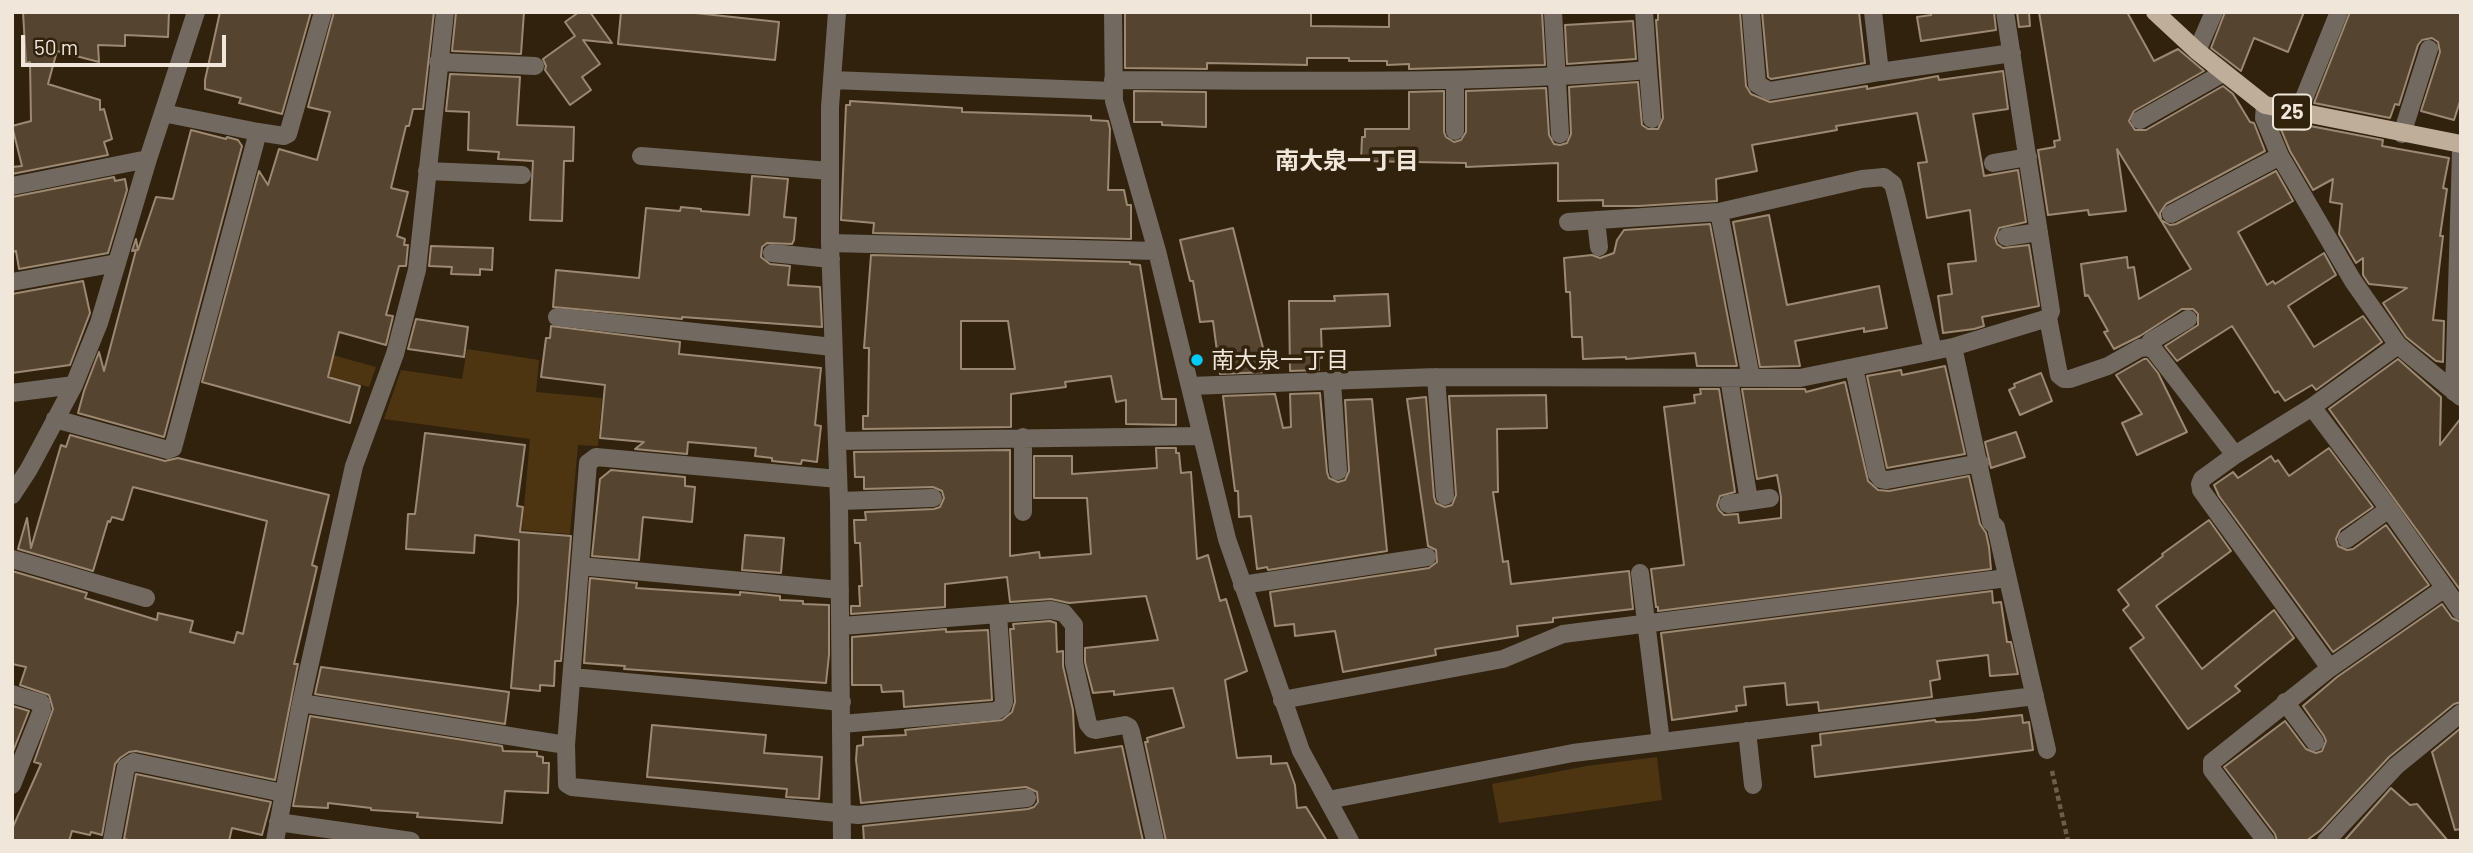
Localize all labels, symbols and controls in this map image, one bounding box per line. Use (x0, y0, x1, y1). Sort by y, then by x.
scale bar (24, 21, 229, 65)
text: 50 m (34, 34, 78, 59)
road number: 25 (2273, 94, 2311, 130)
district label: 南大泉一丁目 (1275, 147, 1419, 175)
place label: 南大泉一丁目 (1211, 346, 1349, 374)
marker: 南大泉一丁目 (1189, 352, 1205, 368)

